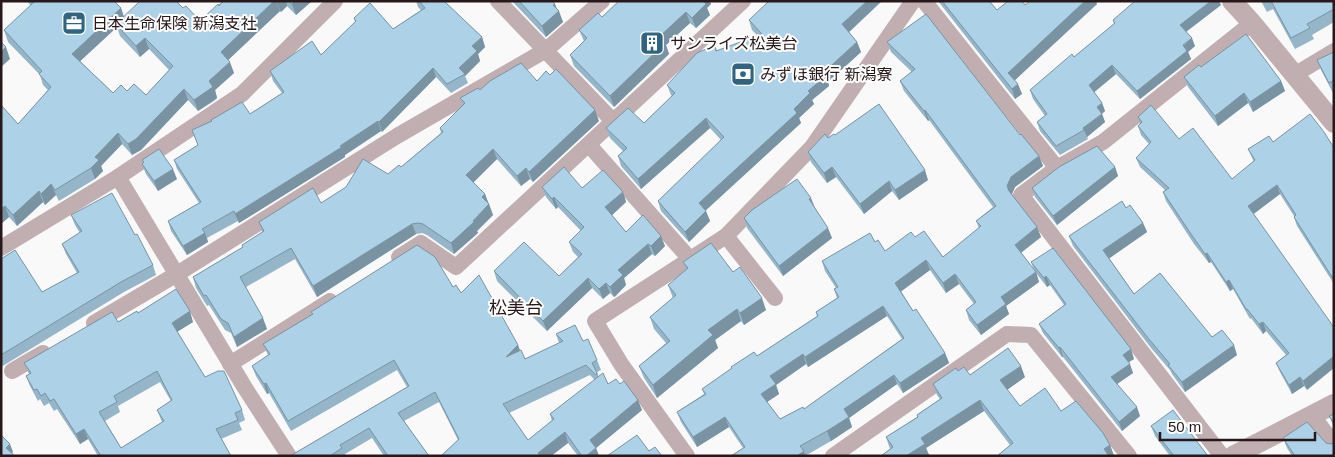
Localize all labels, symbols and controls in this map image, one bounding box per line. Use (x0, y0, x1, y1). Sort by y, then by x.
office icon: 日本生命保険 新潟支社 (61, 10, 87, 36)
place label: 日本生命保険 新潟支社 (92, 15, 256, 32)
building icon: サンライズ松美台 (639, 30, 665, 56)
place label: サンライズ松美台 (670, 35, 798, 52)
bank icon: みずほ銀行 新潟寮 (730, 61, 756, 87)
place label: みずほ銀行 新潟寮 (760, 66, 892, 83)
district label: 松美台 (489, 298, 543, 318)
scale bar (1160, 410, 1315, 442)
text: 50 m (1168, 418, 1201, 435)

